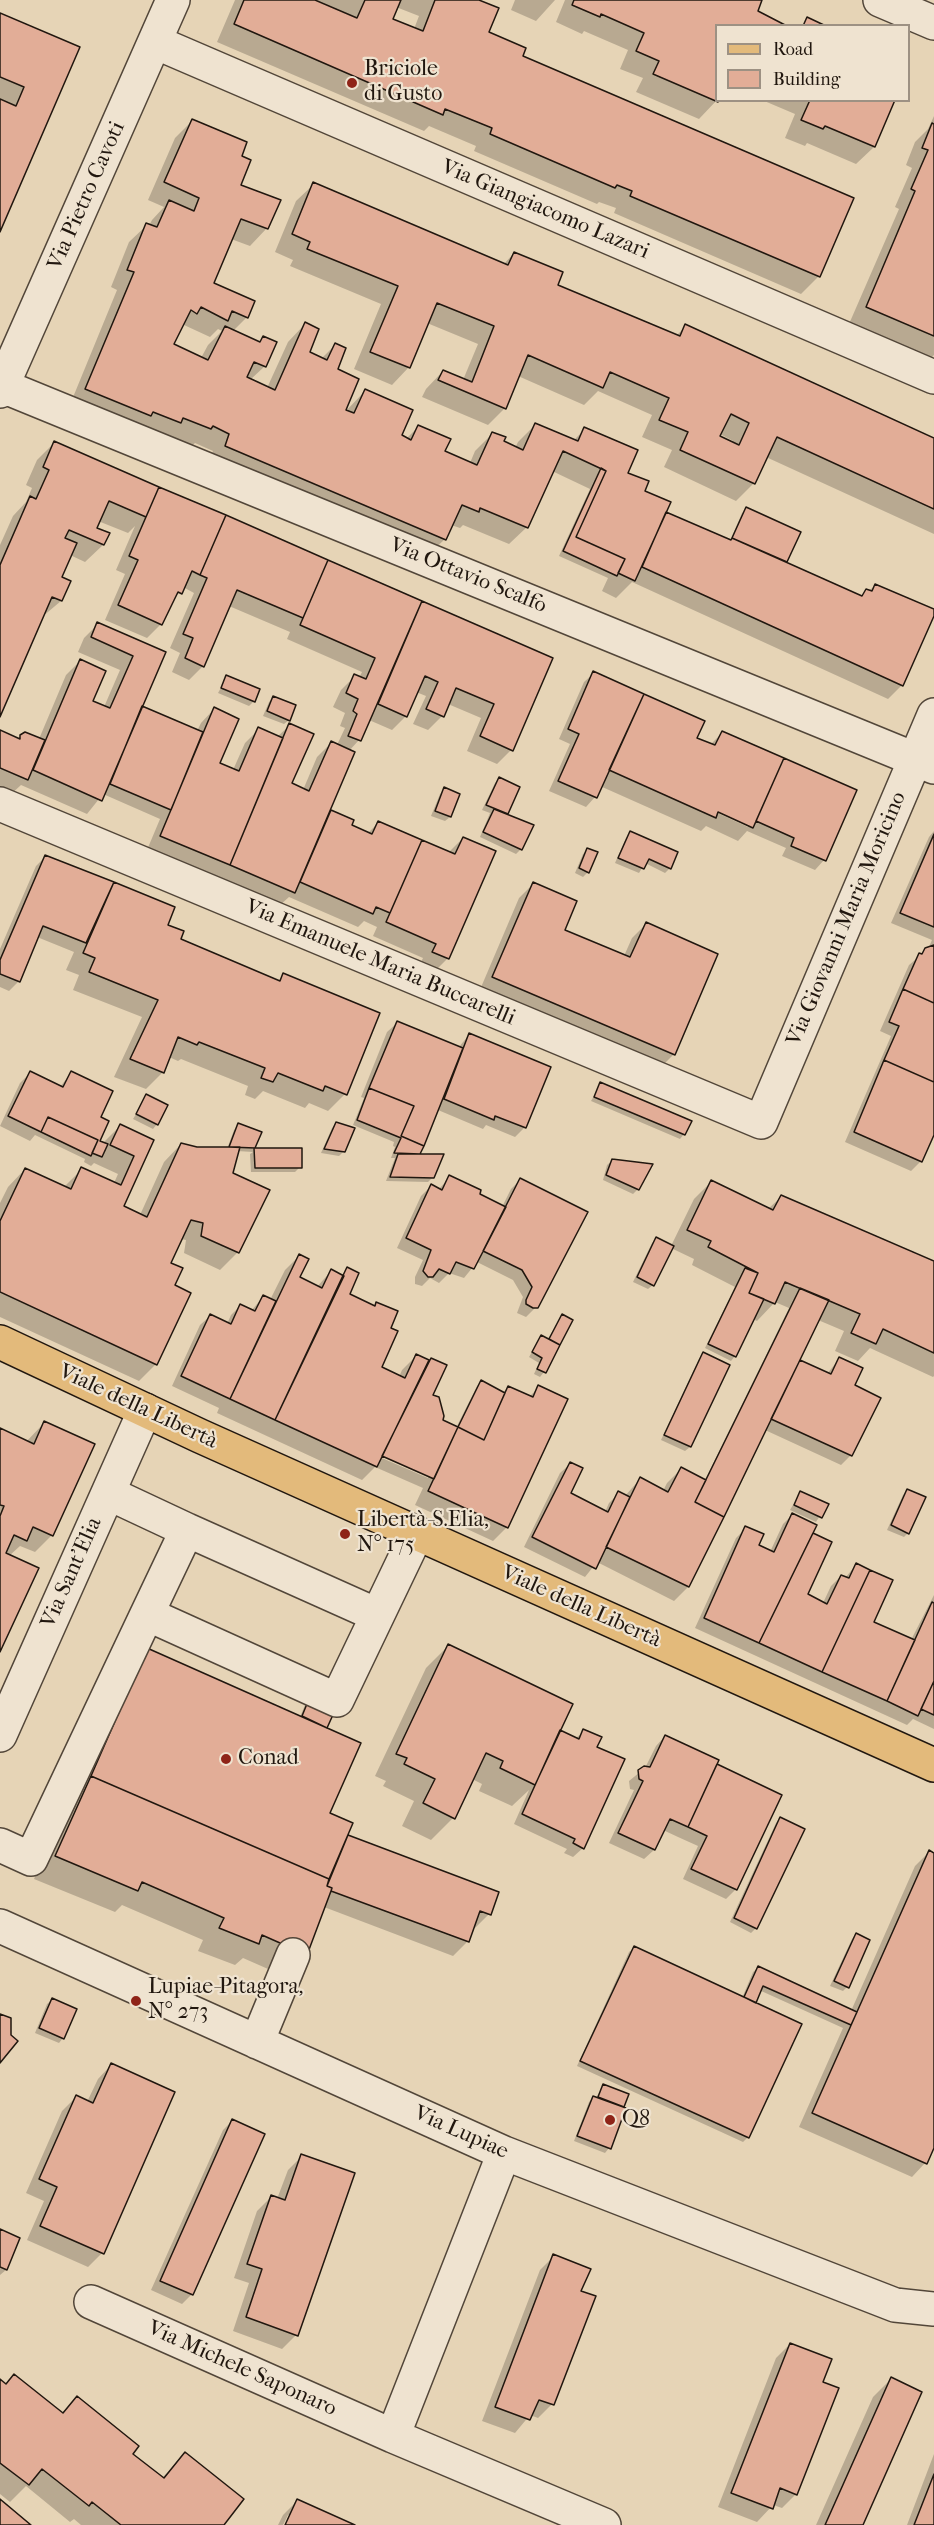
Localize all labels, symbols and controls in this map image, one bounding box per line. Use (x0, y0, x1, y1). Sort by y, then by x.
legend (715, 24, 910, 102)
text: Road (773, 39, 813, 60)
place label: Briciole di Gusto (364, 57, 442, 108)
text: Building (773, 69, 840, 90)
marker: Briciole di Gusto (345, 76, 359, 90)
street label: Via Pietro Cavoti (42, 118, 132, 274)
street label: Via Giangiacomo Lazari (437, 154, 653, 266)
street label: Via Ottavio Scalfo (386, 532, 550, 620)
street label: Via Giovanni Maria Moricino (781, 788, 913, 1050)
street label: Via Emanuele Maria Buccarelli (241, 894, 519, 1032)
street label: Viale della Libertà (55, 1359, 221, 1455)
place label: Libertà-S.Elia, N° 175 (357, 1508, 489, 1560)
street label: Via Sant'Elia (36, 1513, 108, 1633)
marker: Libertà-S.Elia, N° 175 (338, 1527, 352, 1541)
street label: Viale della Libertà (497, 1560, 665, 1654)
place label: Conad (238, 1746, 299, 1772)
marker: Conad (219, 1752, 233, 1766)
place label: Lupiae-Pitagora, N° 273 (148, 1975, 303, 2026)
marker: Lupiae-Pitagora, N° 273 (129, 1994, 143, 2008)
street label: Via Lupiae (410, 2100, 512, 2166)
place label: Q8 (622, 2107, 650, 2133)
marker: Q8 (603, 2113, 617, 2127)
street label: Via Michele Saponaro (143, 2315, 341, 2423)

